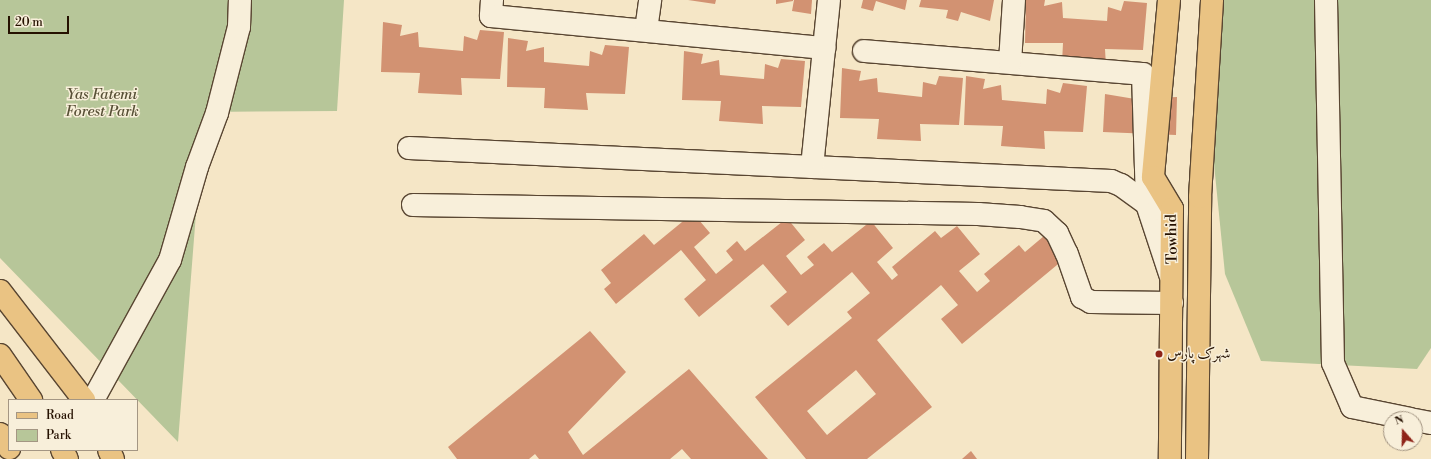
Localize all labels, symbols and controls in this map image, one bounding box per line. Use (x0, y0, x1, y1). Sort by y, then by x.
scale bar (10, 8, 71, 34)
text: 20 m (15, 15, 43, 30)
park label: Yas Fatemi Forest Park (65, 85, 139, 120)
street label: Towhid (1163, 214, 1181, 264)
place label: شهرک پارس (1167, 345, 1230, 363)
marker: شهرک پارس (1154, 349, 1164, 359)
legend (8, 399, 138, 451)
text: Road (46, 408, 74, 423)
north arrow (1383, 411, 1423, 451)
text: N (1393, 413, 1406, 429)
text: Park (46, 428, 71, 443)

